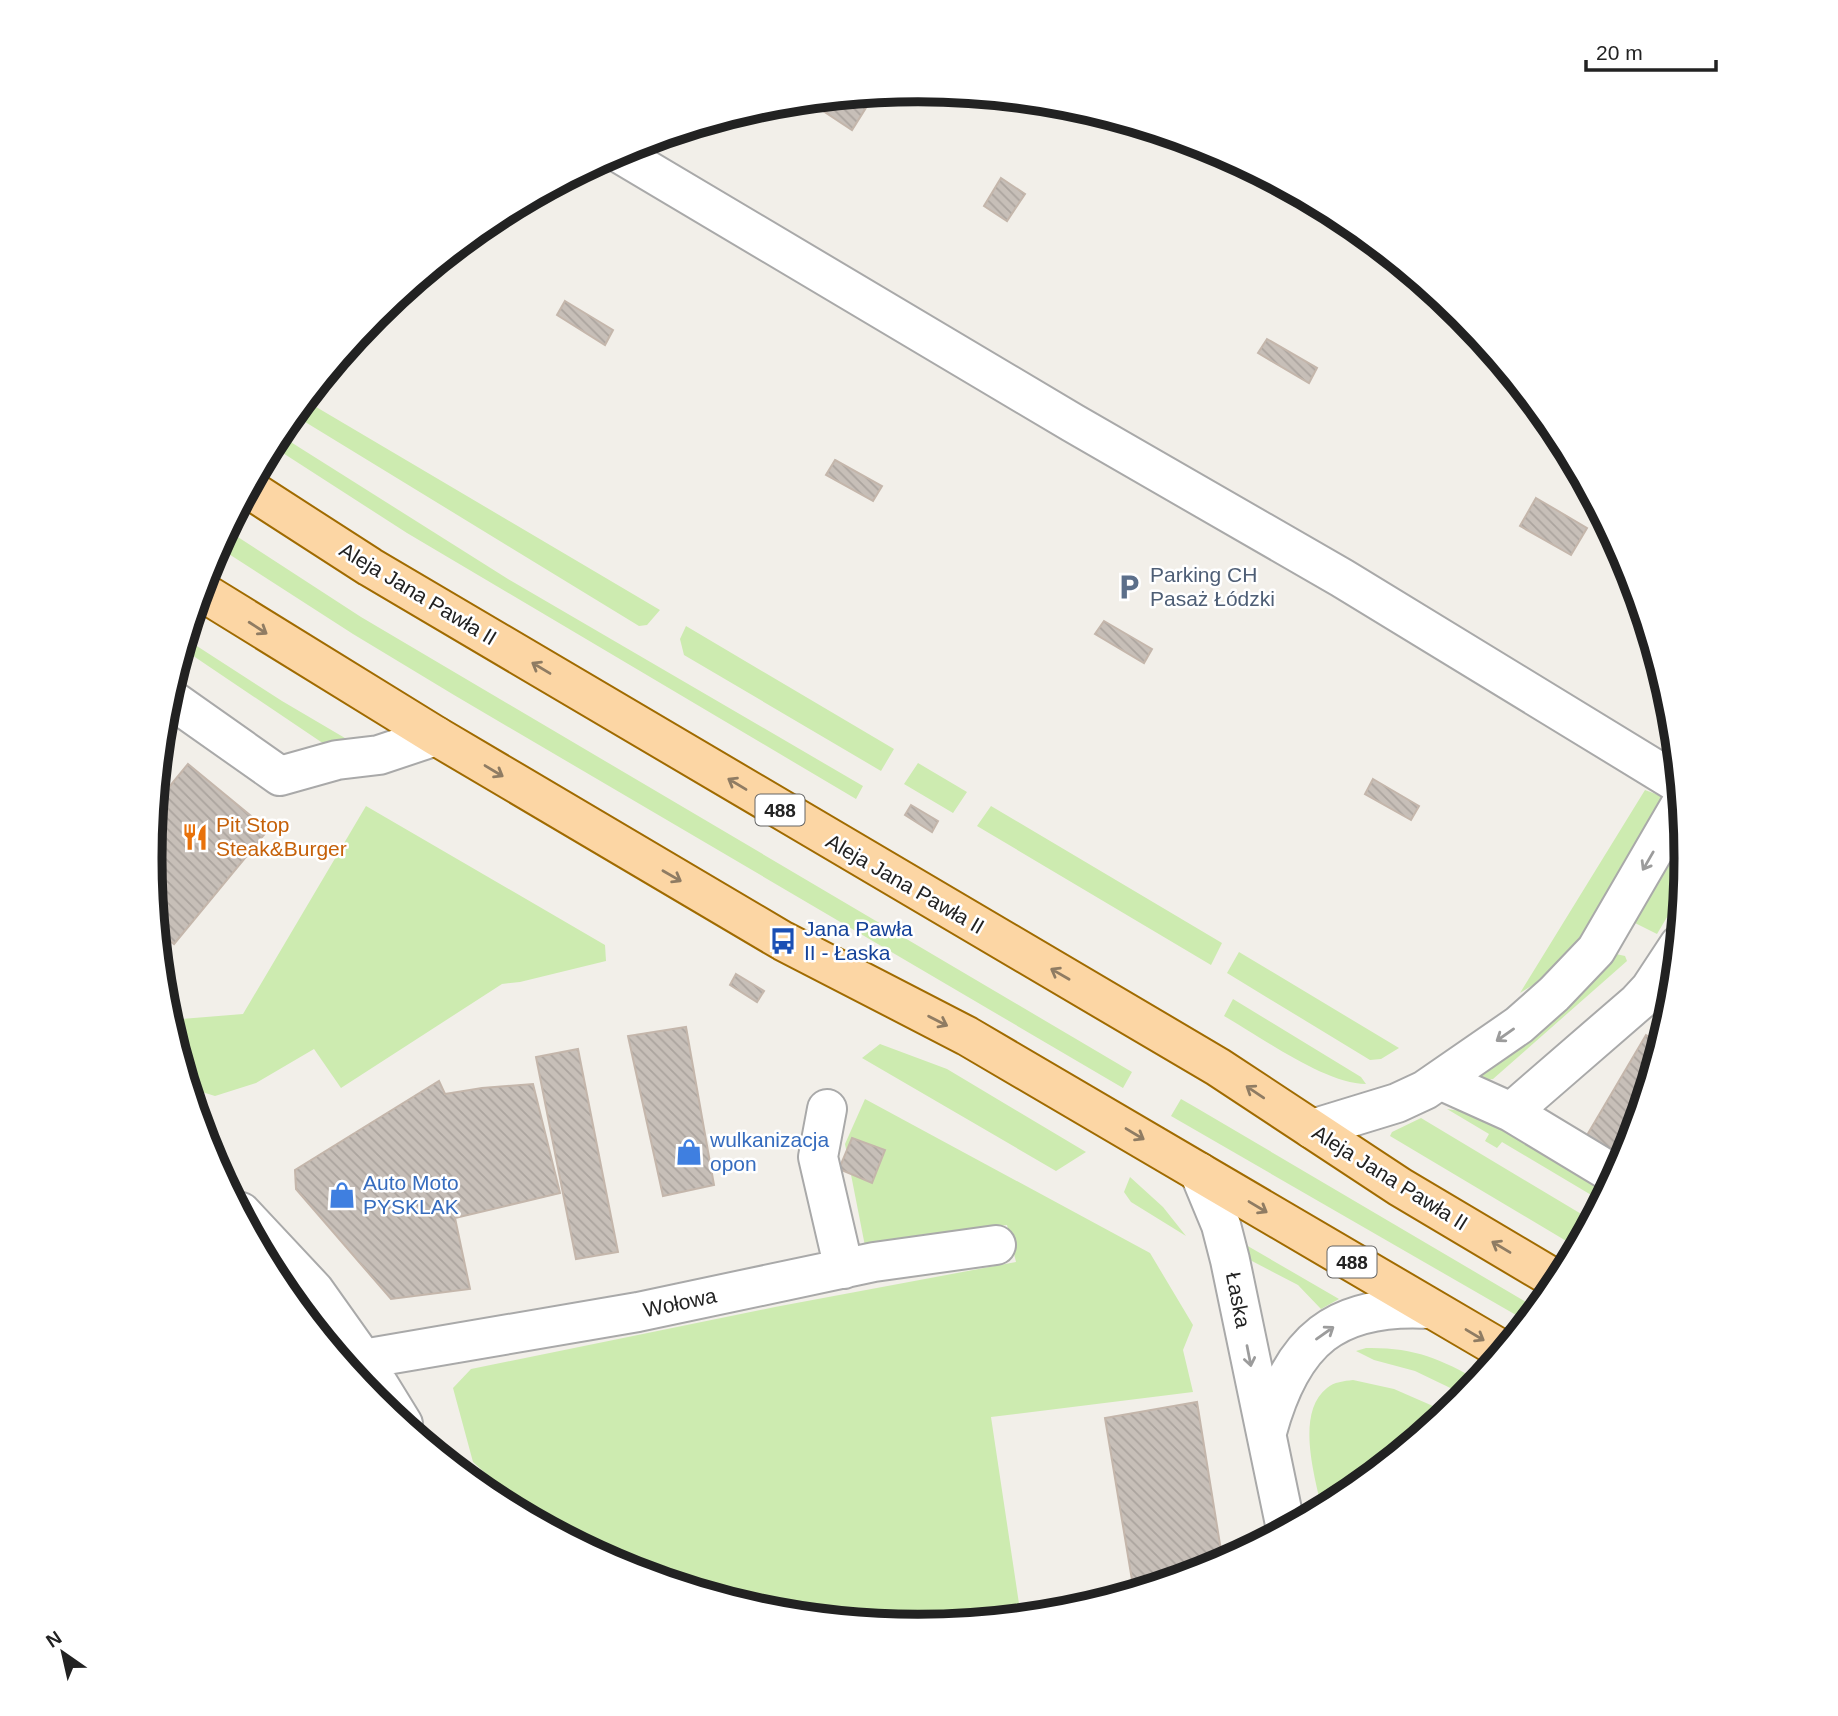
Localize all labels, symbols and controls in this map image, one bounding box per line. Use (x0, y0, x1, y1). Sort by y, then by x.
scale bar (1586, 28, 1716, 72)
text: 20 m (1596, 41, 1643, 64)
street label: Aleja Jana Pawła II (336, 538, 501, 649)
place label: Parking CH Pasaż Łódzki (1150, 563, 1275, 610)
parking icon: Parking CH Pasaż Łódzki (1114, 572, 1144, 602)
one-way arrow (248, 620, 267, 635)
one-way arrow (532, 661, 552, 675)
one-way arrow (484, 764, 504, 778)
one-way arrow (728, 777, 748, 791)
road number: 488 (756, 794, 804, 825)
place label: Pit Stop Steak&Burger (216, 813, 347, 860)
restaurant icon: Pit Stop Steak&Burger (180, 822, 210, 852)
street label: Aleja Jana Pawła II (822, 829, 988, 938)
one-way arrow (1641, 850, 1654, 871)
one-way arrow (661, 870, 682, 883)
place label: Jana Pawła II - Łaska (804, 917, 913, 964)
bus stop icon: Jana Pawła II - Łaska (768, 926, 798, 956)
one-way arrow (1050, 967, 1070, 981)
one-way arrow (927, 1015, 948, 1028)
one-way arrow (1496, 1028, 1515, 1042)
one-way arrow (1246, 1084, 1265, 1099)
street label: Aleja Jana Pawła II (1308, 1120, 1472, 1235)
place label: wulkanizacja opon (709, 1128, 829, 1175)
one-way arrow (1125, 1128, 1145, 1142)
shop icon: wulkanizacja opon (674, 1137, 704, 1167)
place label: Auto Moto PYSKLAK (363, 1171, 459, 1218)
shop icon: Auto Moto PYSKLAK (327, 1180, 357, 1210)
one-way arrow (1248, 1200, 1268, 1214)
one-way arrow (1492, 1240, 1512, 1254)
road number: 488 (1328, 1246, 1376, 1278)
street label: Łaska (1222, 1270, 1255, 1330)
street label: Wołowa (641, 1283, 719, 1321)
one-way arrow (1315, 1326, 1334, 1340)
one-way arrow (1465, 1328, 1485, 1342)
one-way arrow (1242, 1344, 1256, 1367)
north arrow (28, 1618, 98, 1688)
text: N (42, 1627, 65, 1652)

